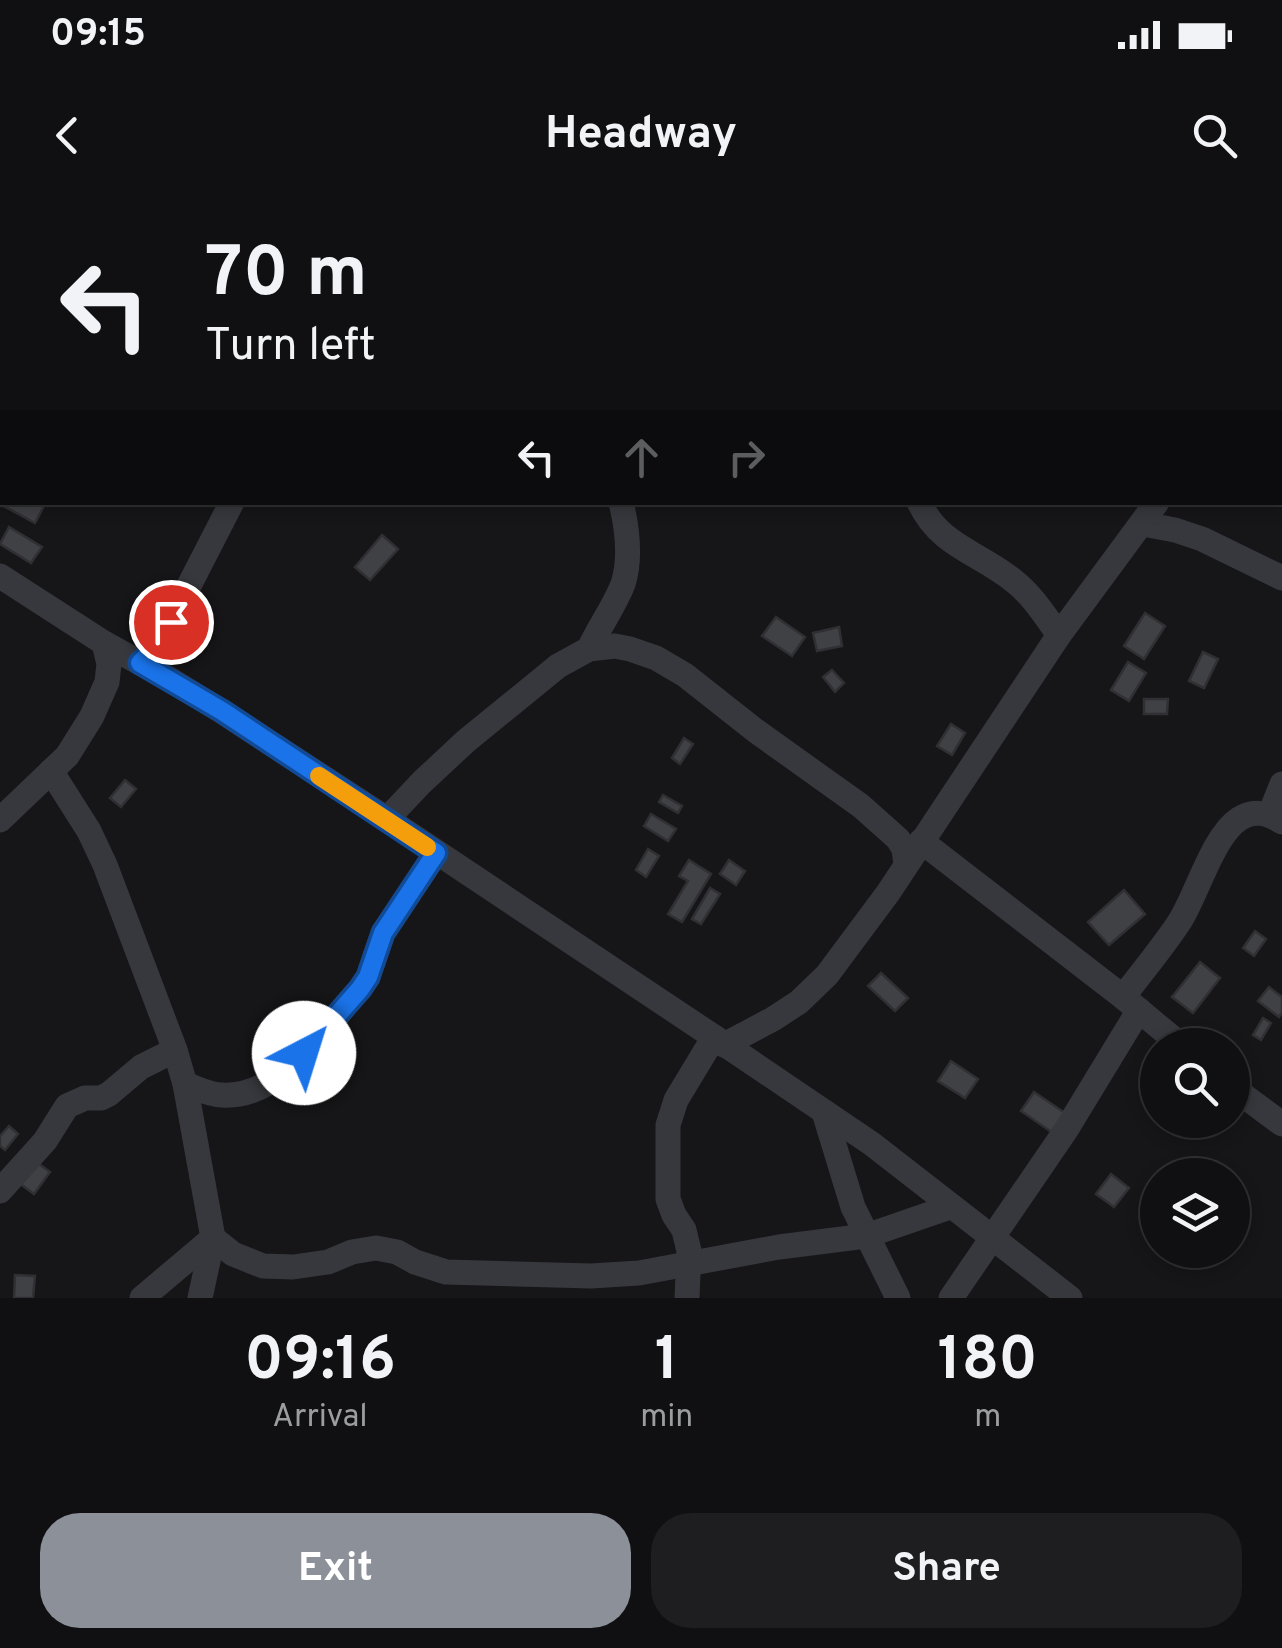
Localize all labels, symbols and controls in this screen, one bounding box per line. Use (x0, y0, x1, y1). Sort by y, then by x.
text: 09:15 (50, 11, 146, 60)
text: Headway (545, 107, 737, 164)
icon: back (40, 108, 95, 163)
icon: search (1187, 108, 1242, 163)
text: 70 m (205, 232, 368, 321)
icon: left (40, 240, 170, 370)
text: Turn left (205, 319, 376, 376)
icon: left (509, 430, 564, 485)
icon: ahead (614, 430, 669, 485)
icon: right (719, 430, 774, 485)
pin (129, 580, 214, 665)
icon: arrive (144, 595, 199, 650)
position arrow (252, 1001, 356, 1105)
map controls (1140, 1028, 1250, 1268)
button: search (1140, 1028, 1250, 1138)
button: layers (1140, 1158, 1250, 1268)
text: 09:16 (244, 1325, 396, 1401)
text: 1 (655, 1325, 679, 1401)
text: 180 (938, 1325, 1038, 1401)
text: Arrival (272, 1398, 368, 1438)
text: min (640, 1398, 693, 1438)
text: m (974, 1398, 1001, 1438)
button: Exit (40, 1513, 631, 1628)
button: Share (651, 1513, 1242, 1628)

